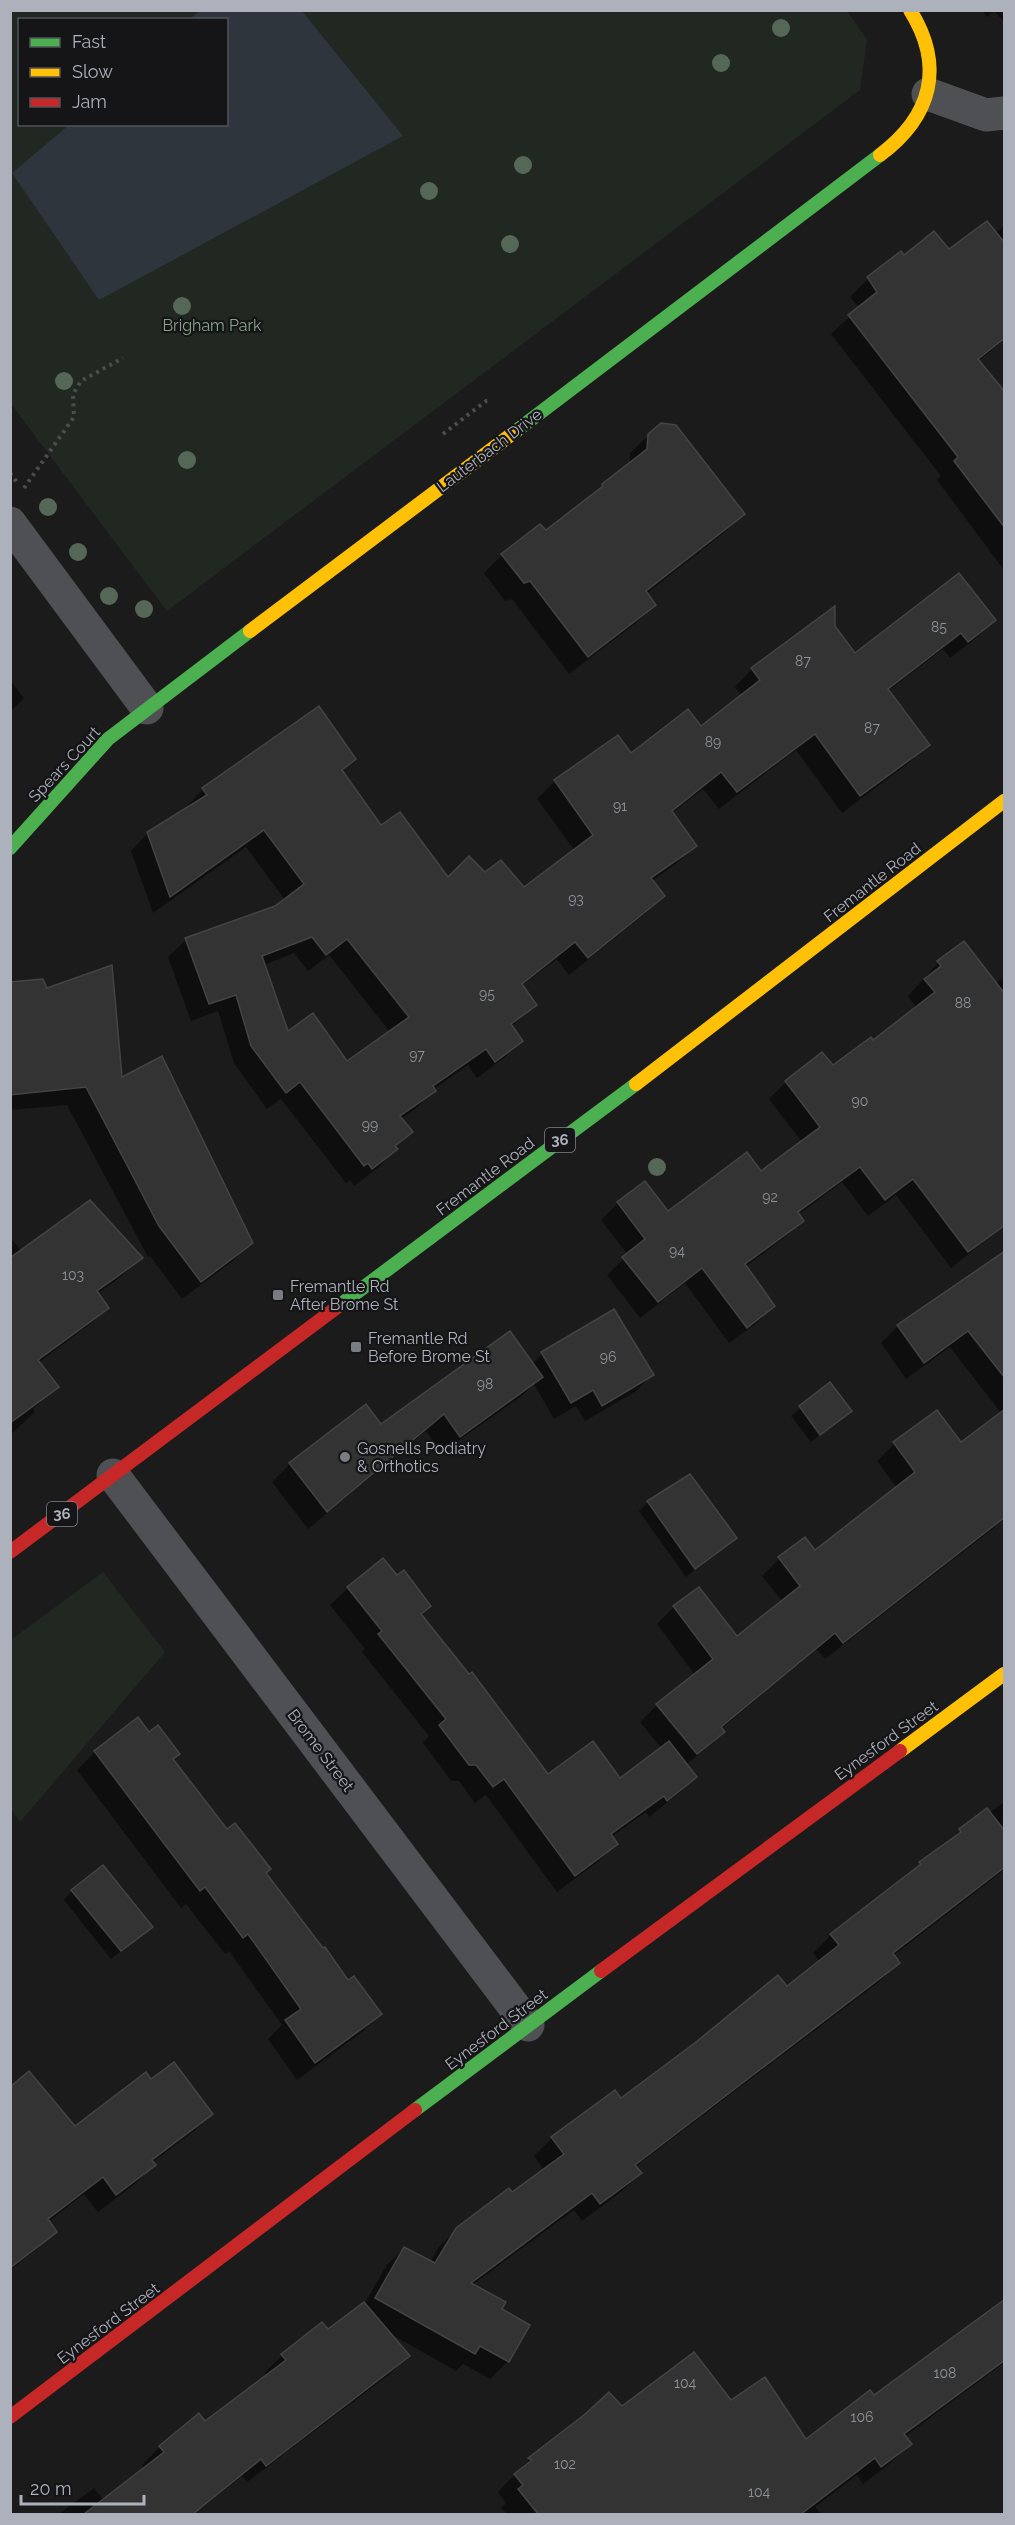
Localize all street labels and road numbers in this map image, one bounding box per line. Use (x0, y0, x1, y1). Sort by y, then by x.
street label: Lauterbach Drive (433, 405, 546, 496)
street label: Spears Court (25, 722, 105, 806)
street label: Fremantle Road (820, 839, 925, 926)
road number: 36 (545, 1128, 575, 1152)
street label: Fremantle Road (433, 1133, 538, 1219)
road number: 36 (47, 1502, 77, 1526)
street label: Eynesford Street (831, 1696, 942, 1784)
street label: Brome Street (284, 1705, 358, 1796)
street label: Eynesford Street (442, 1984, 552, 2074)
street label: Eynesford Street (54, 2278, 164, 2368)

